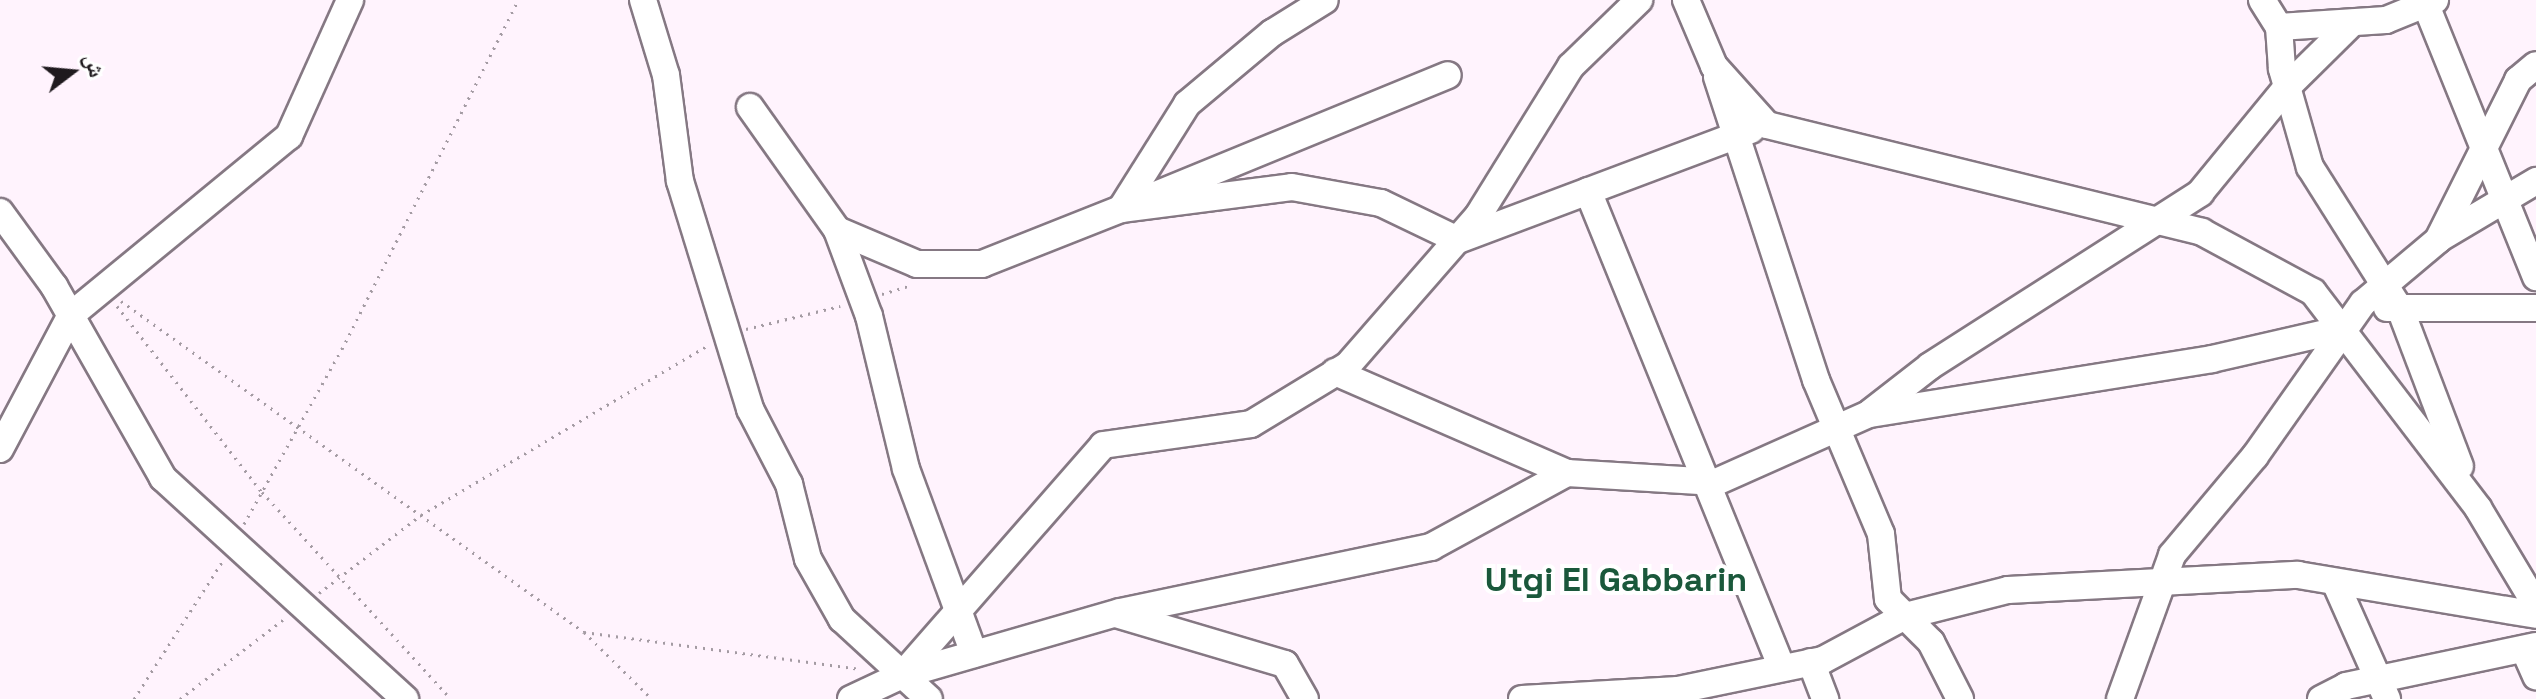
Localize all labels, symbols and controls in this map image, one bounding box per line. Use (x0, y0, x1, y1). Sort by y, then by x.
north arrow (32, 32, 112, 112)
text: ش (78, 50, 112, 80)
district label: Utgi El Gabbarin (1485, 560, 1747, 600)

